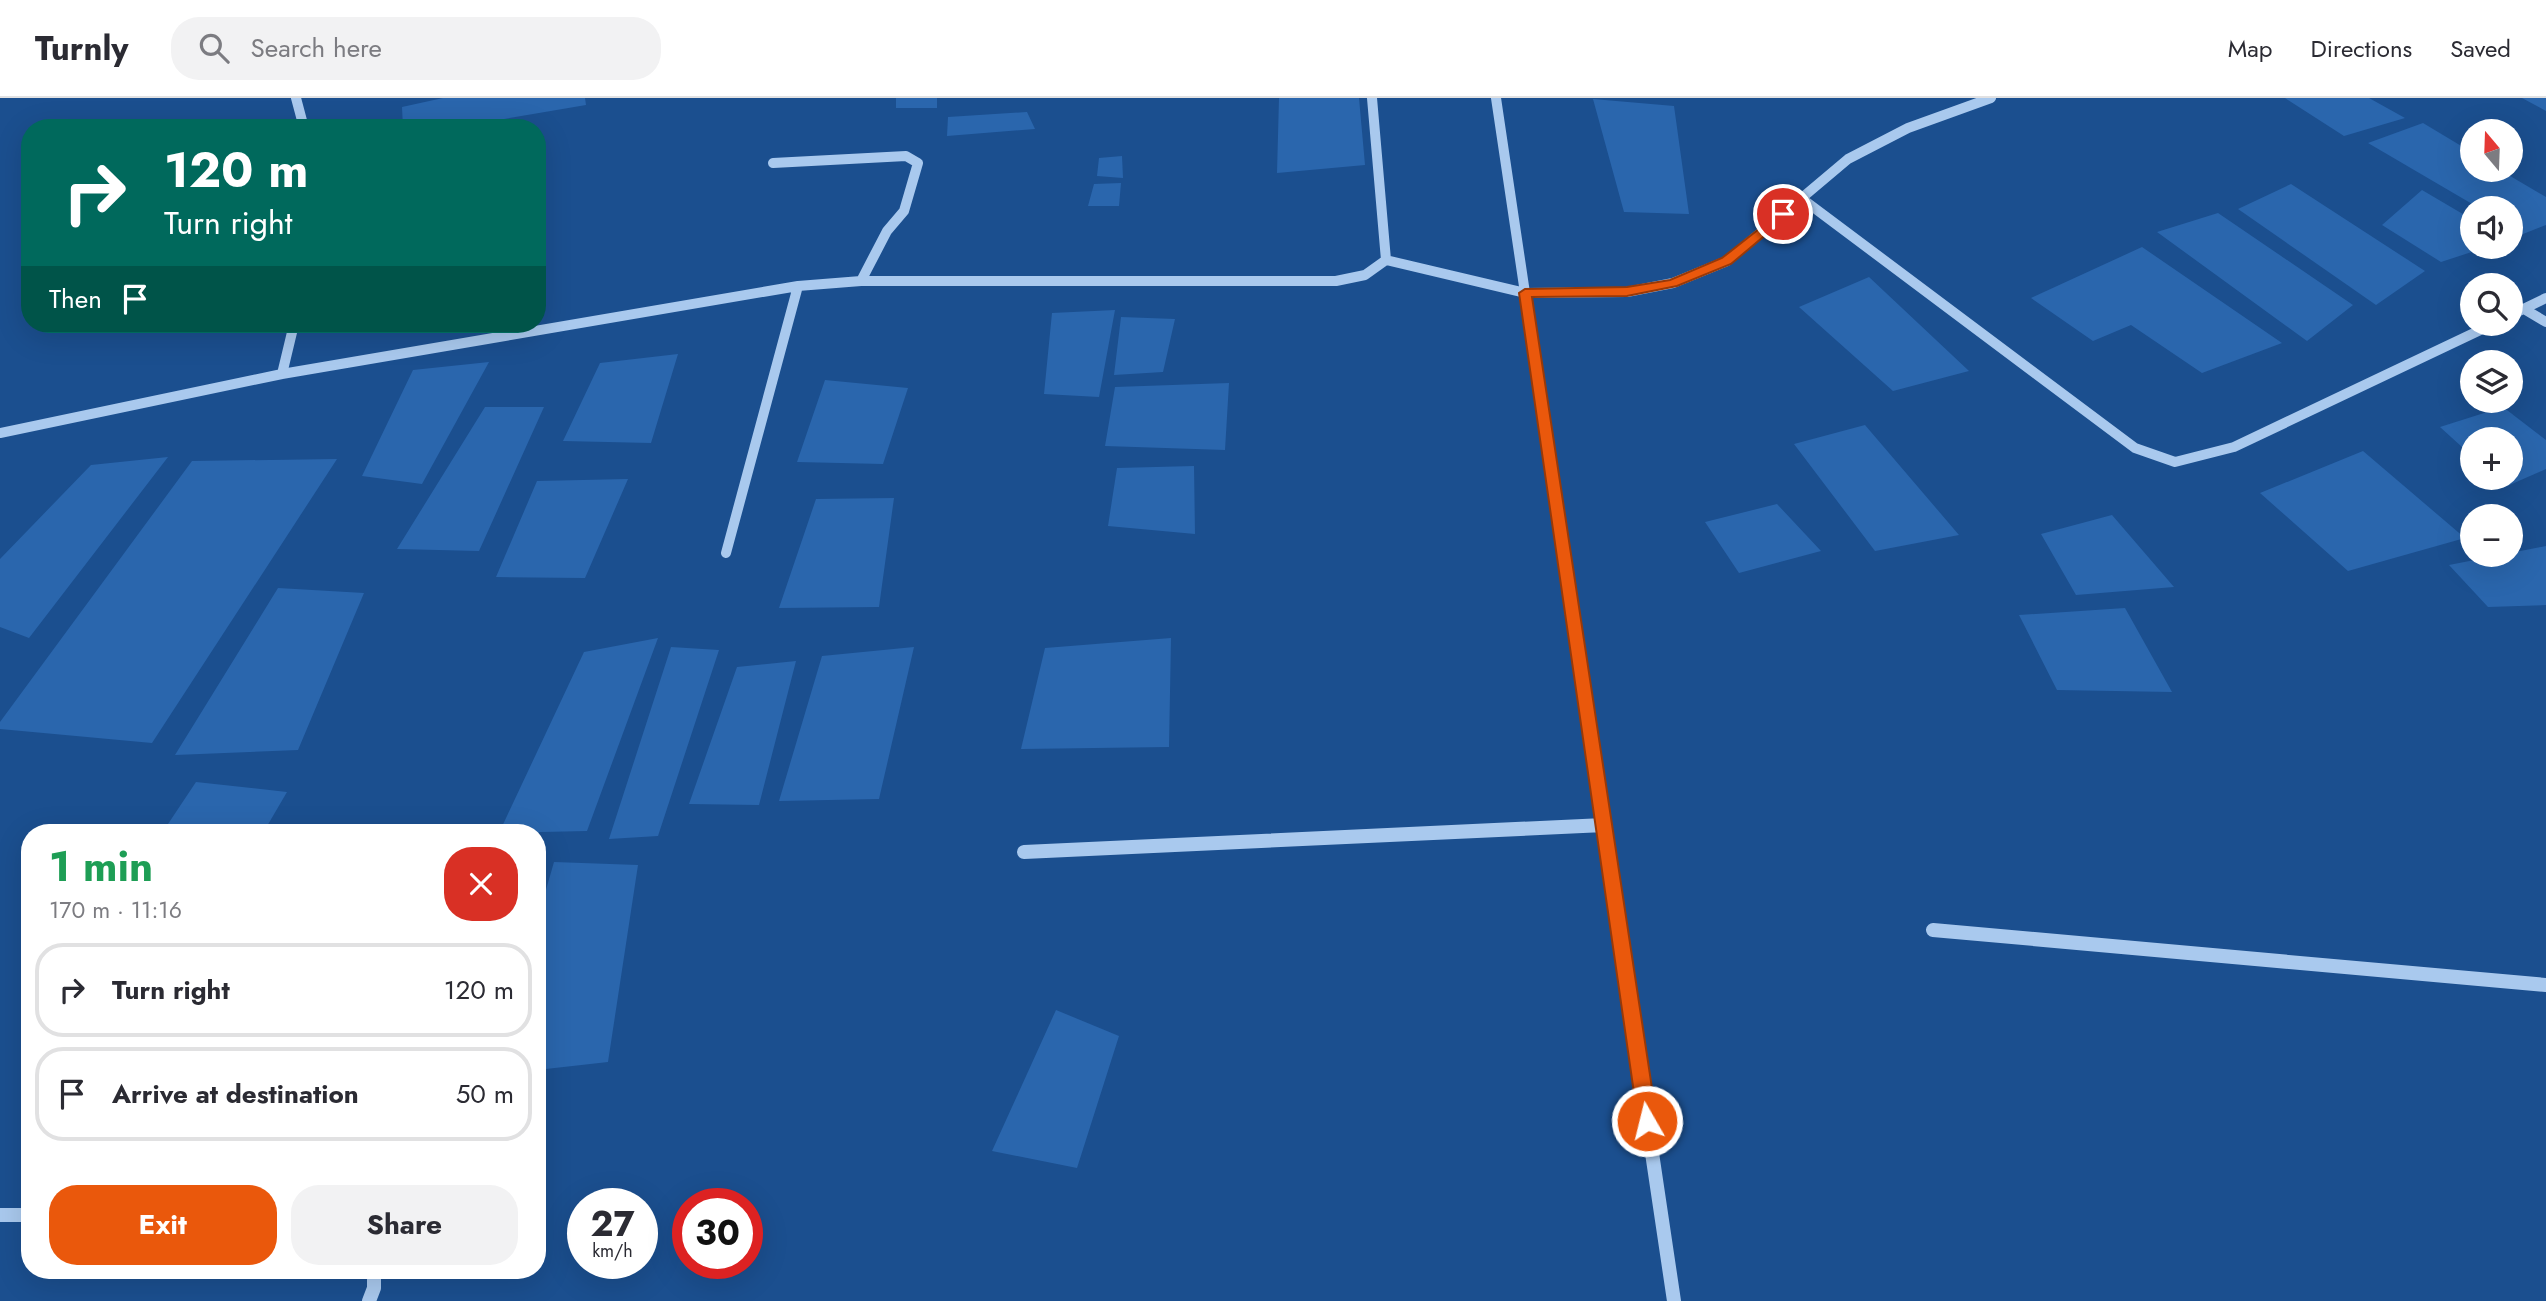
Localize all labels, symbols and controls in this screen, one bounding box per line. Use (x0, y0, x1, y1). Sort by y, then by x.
search box (171, 17, 661, 80)
text: Turnly (35, 25, 129, 72)
icon: search (195, 29, 233, 67)
text: Search here (251, 29, 382, 67)
text: Map (2228, 31, 2273, 66)
text: Directions (2311, 31, 2412, 66)
text: Saved (2450, 31, 2511, 66)
north arrow (2460, 119, 2524, 182)
map controls (2460, 119, 2523, 567)
text: 120 m (164, 135, 308, 205)
icon: right (49, 147, 140, 238)
pin (1753, 184, 1813, 244)
icon: arrive (1764, 195, 1802, 233)
button: sound (2460, 196, 2523, 259)
text: Turn right (164, 200, 293, 246)
button: search (2460, 273, 2523, 336)
text: Then (49, 280, 102, 318)
icon: arrive (116, 280, 154, 318)
button: layers (2460, 350, 2523, 413)
button: + (2460, 427, 2523, 490)
button: − (2460, 504, 2523, 567)
text: 1 min (49, 836, 153, 897)
button: close (444, 847, 518, 921)
text: 170 m · 11:16 (49, 893, 182, 927)
icon: right (53, 971, 91, 1009)
text: Turn right (112, 971, 230, 1009)
text: 120 m (444, 971, 514, 1009)
icon: arrive (53, 1075, 91, 1113)
text: Arrive at destination (112, 1075, 359, 1113)
text: 50 m (456, 1075, 514, 1113)
position arrow (1610, 1084, 1684, 1158)
button: Exit (49, 1185, 277, 1265)
button: Share (291, 1185, 518, 1265)
speed limit sign: 30 (672, 1188, 763, 1279)
text: 27 (590, 1199, 635, 1249)
text: km/h (592, 1238, 633, 1264)

